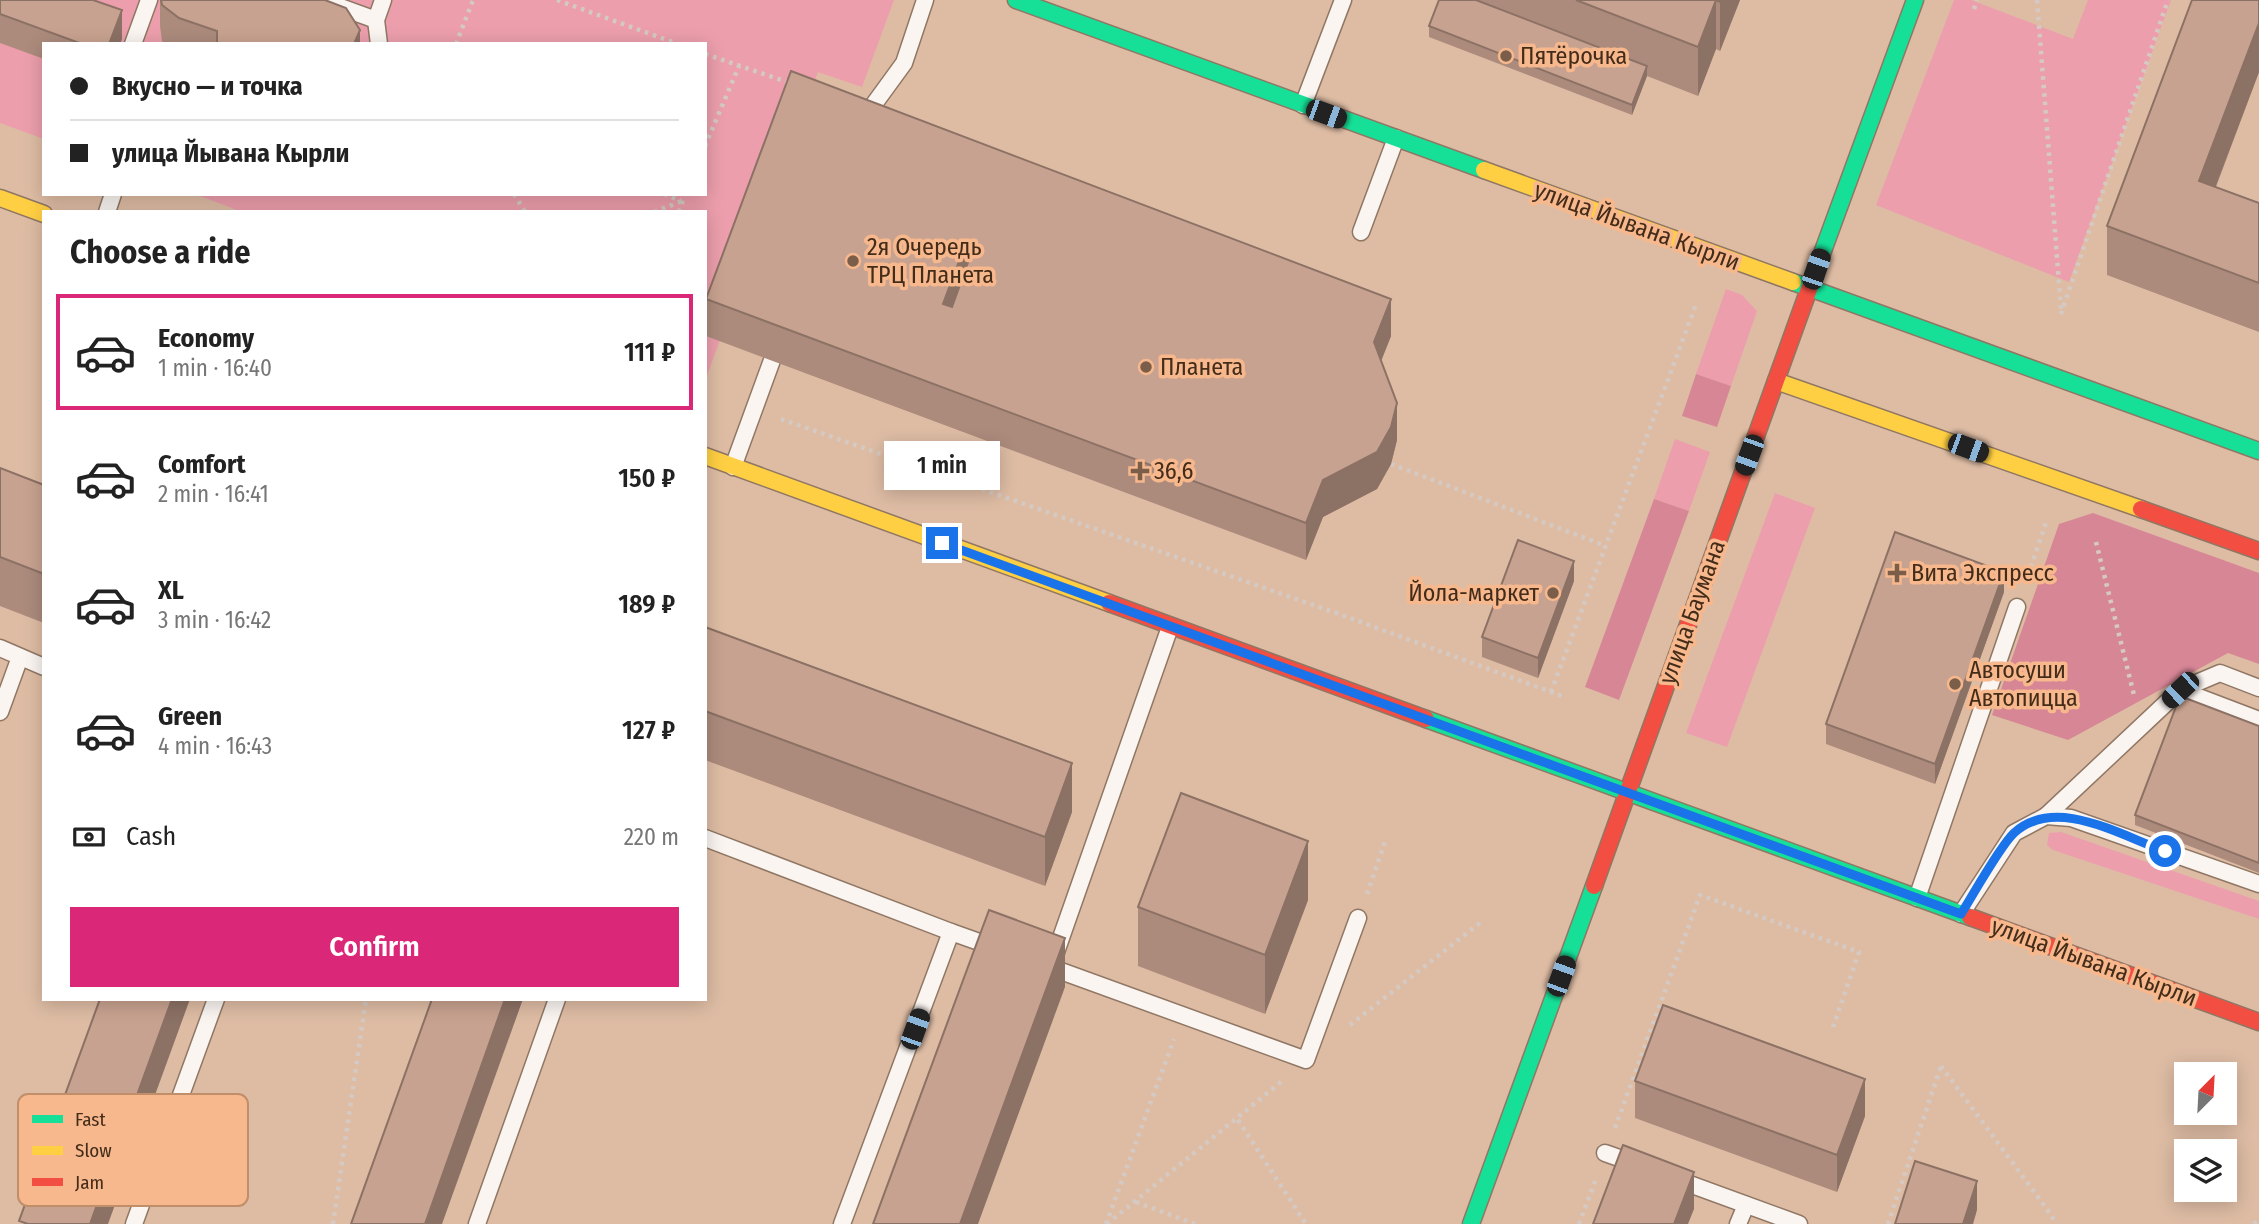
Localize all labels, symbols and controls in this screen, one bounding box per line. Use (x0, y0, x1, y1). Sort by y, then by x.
place label: Пятёрочка (1520, 42, 1627, 70)
marker: Пятёрочка (1498, 48, 1514, 64)
text: Вкусно — и точка (112, 71, 303, 102)
car (1303, 97, 1350, 131)
text: улица Йывана Кырли (112, 138, 349, 169)
street label: улица Йывана Кырли (1530, 176, 1744, 276)
text: Choose a ride (70, 233, 251, 271)
place label: 2я Очередь ТРЦ Планета (867, 233, 994, 289)
car (1800, 246, 1833, 292)
marker: 2я Очередь ТРЦ Планета (845, 253, 861, 269)
icon: car (74, 321, 137, 384)
text: Economy (158, 323, 254, 354)
text: 111 ₽ (624, 337, 675, 368)
place label: Планета (1160, 353, 1243, 381)
text: 1 min · 16:40 (158, 354, 272, 382)
marker: Планета (1138, 359, 1154, 375)
car (1945, 431, 1992, 465)
car (1732, 432, 1767, 478)
callout: 1 min (884, 442, 1000, 490)
icon: car (74, 447, 137, 510)
text: Comfort (158, 449, 246, 480)
text: 1 min (917, 451, 967, 479)
place label: 36,6 (1154, 457, 1193, 485)
text: 150 ₽ (618, 463, 675, 494)
marker: 36,6 (1132, 463, 1148, 479)
text: 2 min · 16:41 (158, 480, 269, 508)
route end (926, 527, 958, 559)
street label: улица Баумана (1653, 536, 1731, 688)
place label: Вита Экспресс (1911, 559, 2054, 587)
marker: Вита Экспресс (1889, 565, 1905, 581)
icon: car (74, 573, 137, 636)
text: XL (158, 575, 184, 606)
place label: Йола-маркет (1408, 579, 1539, 607)
marker: Йола-маркет (1545, 585, 1561, 601)
text: 189 ₽ (618, 589, 675, 620)
text: 3 min · 16:42 (158, 606, 271, 634)
place label: Автосуши Автопицца (1969, 656, 2078, 712)
car (2158, 668, 2203, 712)
marker: Автосуши Автопицца (1947, 676, 1963, 692)
icon: car (74, 699, 137, 762)
text: Green (158, 701, 222, 732)
text: 127 ₽ (622, 715, 675, 746)
text: 4 min · 16:43 (158, 732, 272, 760)
icon: cash (70, 818, 108, 856)
text: Cash (126, 821, 176, 852)
text: 220 m (624, 823, 679, 851)
route start (2149, 835, 2181, 867)
button: Confirm (70, 907, 679, 987)
street label: улица Йывана Кырли (1987, 912, 2201, 1012)
car (1544, 953, 1579, 999)
car (898, 1006, 933, 1052)
north arrow (2174, 1062, 2236, 1125)
map controls (2174, 1062, 2237, 1202)
legend (18, 1094, 248, 1206)
text: Fast (75, 1108, 106, 1131)
text: Slow (75, 1139, 112, 1162)
button: layers (2174, 1139, 2237, 1202)
text: Jam (75, 1171, 104, 1194)

